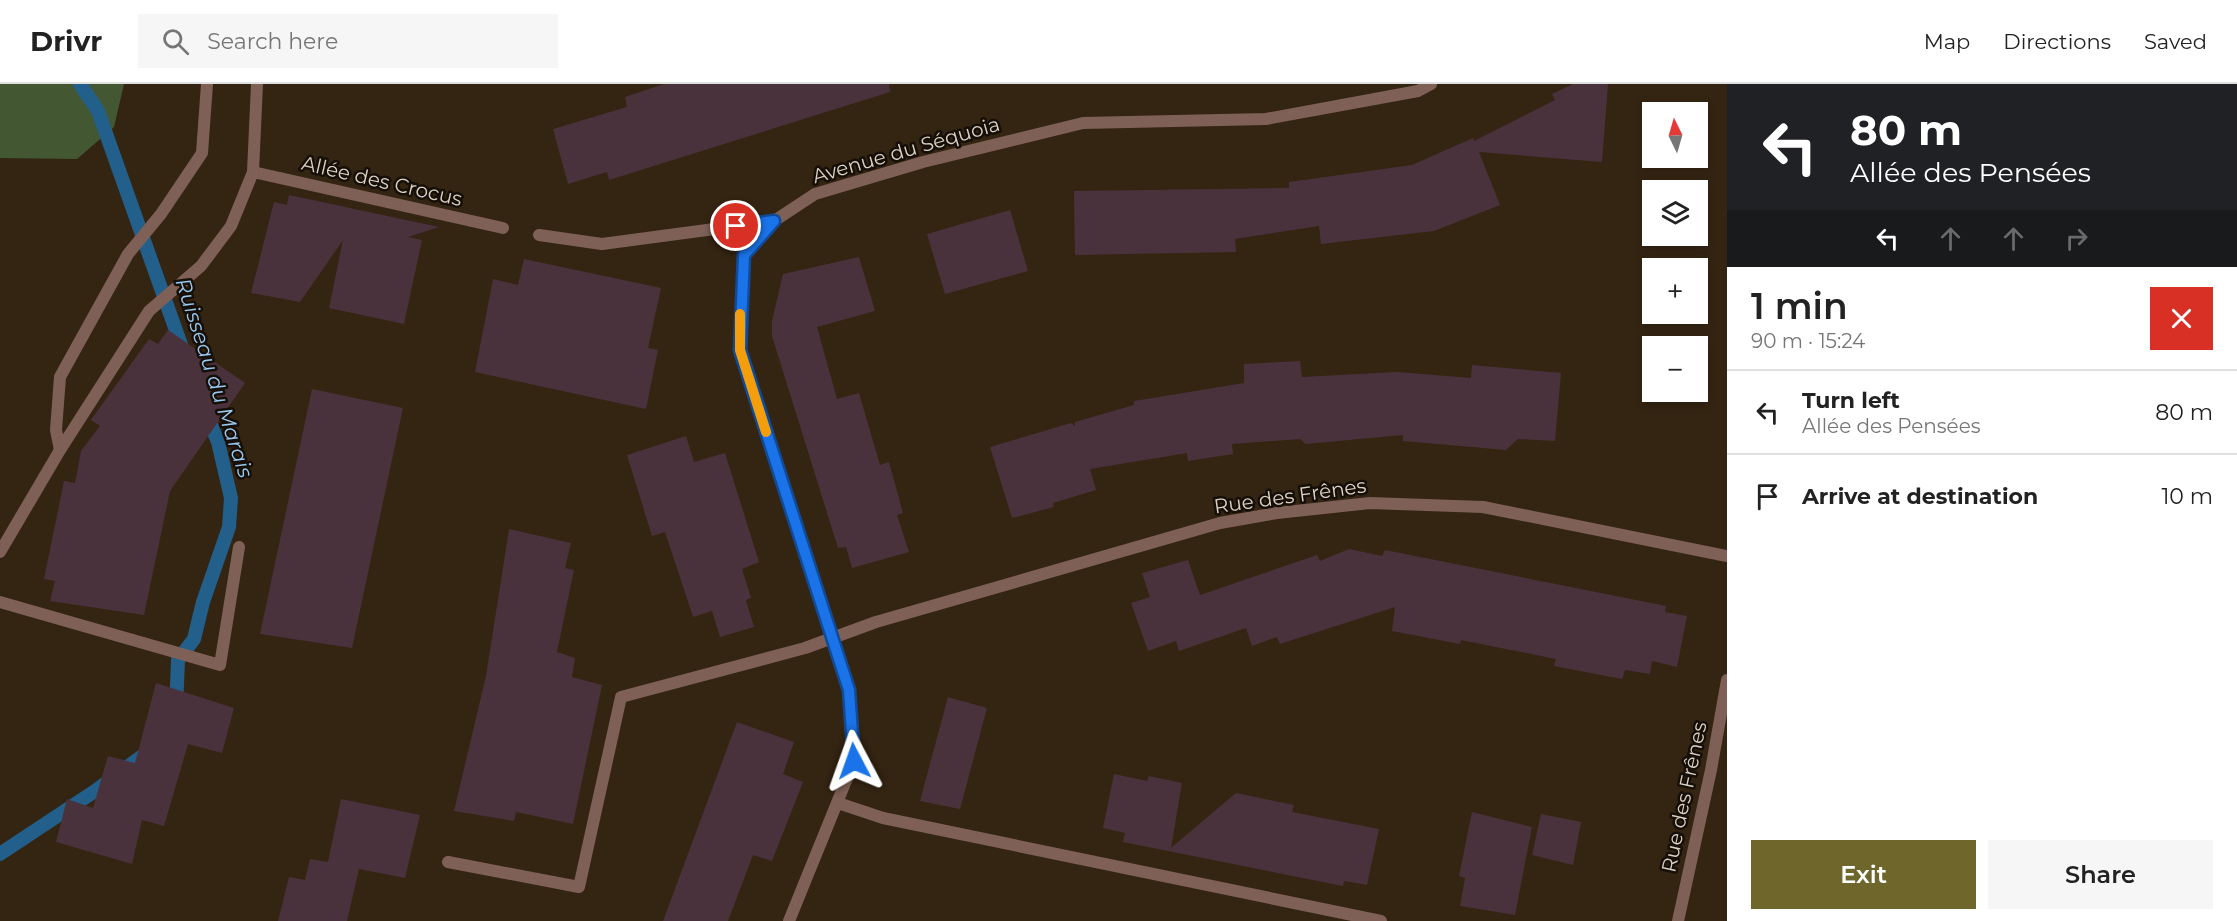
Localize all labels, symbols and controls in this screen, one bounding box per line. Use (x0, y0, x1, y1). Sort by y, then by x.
search box (138, 14, 558, 68)
text: Drivr (30, 24, 102, 58)
icon: search (159, 25, 192, 58)
text: Search here (207, 28, 338, 55)
text: Map (1924, 29, 1970, 54)
text: Directions (2003, 29, 2111, 54)
text: Saved (2144, 29, 2207, 54)
north arrow (1642, 102, 1708, 168)
map controls (1642, 102, 1708, 402)
text: 80 m (1850, 104, 1962, 156)
icon: left (1751, 108, 1829, 186)
street label: Avenue du Séquoia (809, 112, 1003, 188)
street label: Allée des Crocus (299, 151, 465, 211)
text: Allée des Pensées (1850, 156, 2091, 189)
button: layers (1642, 180, 1708, 246)
pin (710, 200, 761, 251)
icon: arrive (719, 209, 752, 242)
icon: left (1871, 222, 1904, 255)
icon: ahead (1934, 222, 1967, 255)
icon: ahead (1997, 222, 2030, 255)
icon: right (2060, 222, 2093, 255)
button: + (1642, 258, 1708, 324)
water label: Ruisseau du Marais (170, 275, 259, 481)
text: 1 min (1751, 284, 1848, 328)
button: close (2150, 287, 2213, 350)
text: 90 m · 15:24 (1751, 329, 1865, 353)
button: − (1642, 336, 1708, 402)
text: Turn left (1802, 387, 1900, 414)
icon: left (1751, 396, 1784, 429)
text: 80 m (2155, 399, 2213, 426)
text: Allée des Pensées (1802, 414, 1981, 438)
street label: Rue des Frênes (1212, 473, 1368, 519)
icon: arrive (1751, 480, 1784, 513)
text: Arrive at destination (1802, 483, 2038, 510)
text: 10 m (2161, 483, 2213, 510)
street label: Rue des Frênes (1656, 719, 1712, 875)
position arrow (822, 729, 886, 793)
button: Exit (1751, 840, 1976, 909)
button: Share (1988, 840, 2213, 909)

